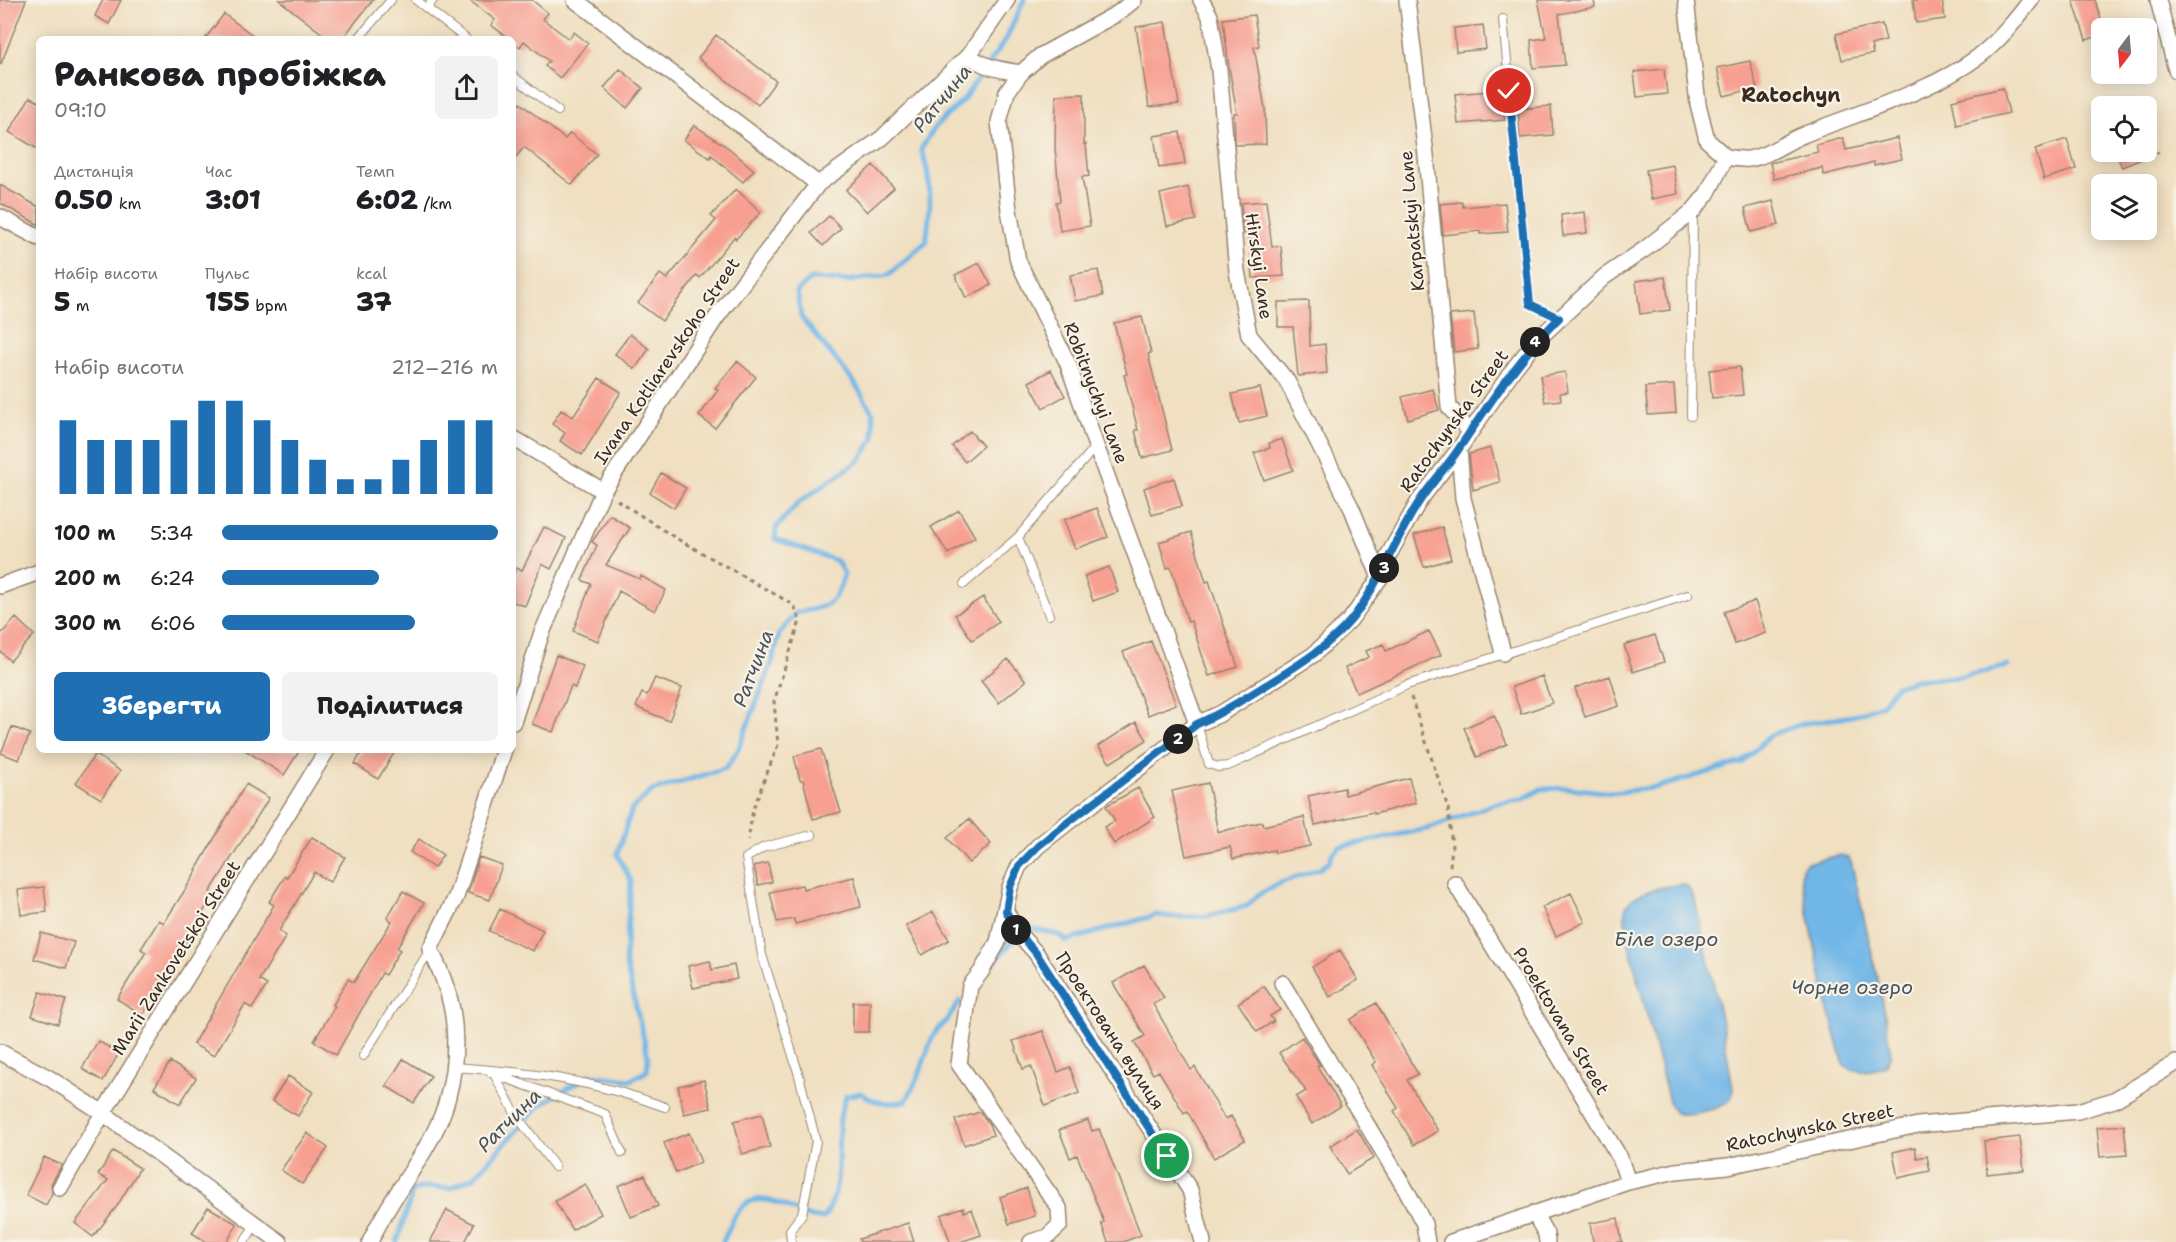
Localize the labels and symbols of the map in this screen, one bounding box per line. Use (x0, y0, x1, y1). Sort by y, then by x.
north arrow (2091, 18, 2157, 84)
water label: Ратчина (906, 58, 978, 138)
pin (1483, 65, 1534, 116)
district label: Ratochyn (1741, 82, 1841, 108)
street label: Karpatskyi Lane (1394, 150, 1430, 292)
street label: Hirskyi Lane (1240, 211, 1278, 321)
street label: Ivana Kotliarevskoho Street (589, 253, 745, 469)
street label: Robitnychyi Lane (1058, 319, 1134, 467)
pin: 4 (1520, 327, 1550, 357)
street label: Ratochynska Street (1394, 345, 1514, 497)
pin: 3 (1369, 553, 1399, 583)
water label: Ратчина (726, 626, 780, 710)
pin: 2 (1163, 724, 1193, 754)
street label: Marii Zankovetskoi Street (106, 856, 246, 1060)
pin: 1 (1001, 915, 1031, 945)
water label: Біле озеро (1614, 926, 1718, 952)
street label: Proektovana Street (1507, 943, 1615, 1099)
street label: Проектована вулиця (1050, 948, 1170, 1114)
water label: Чорне озеро (1791, 974, 1913, 1000)
water label: Ратчина (471, 1082, 547, 1158)
street label: Ratochynska Street (1724, 1098, 1896, 1157)
pin (1141, 1130, 1192, 1181)

